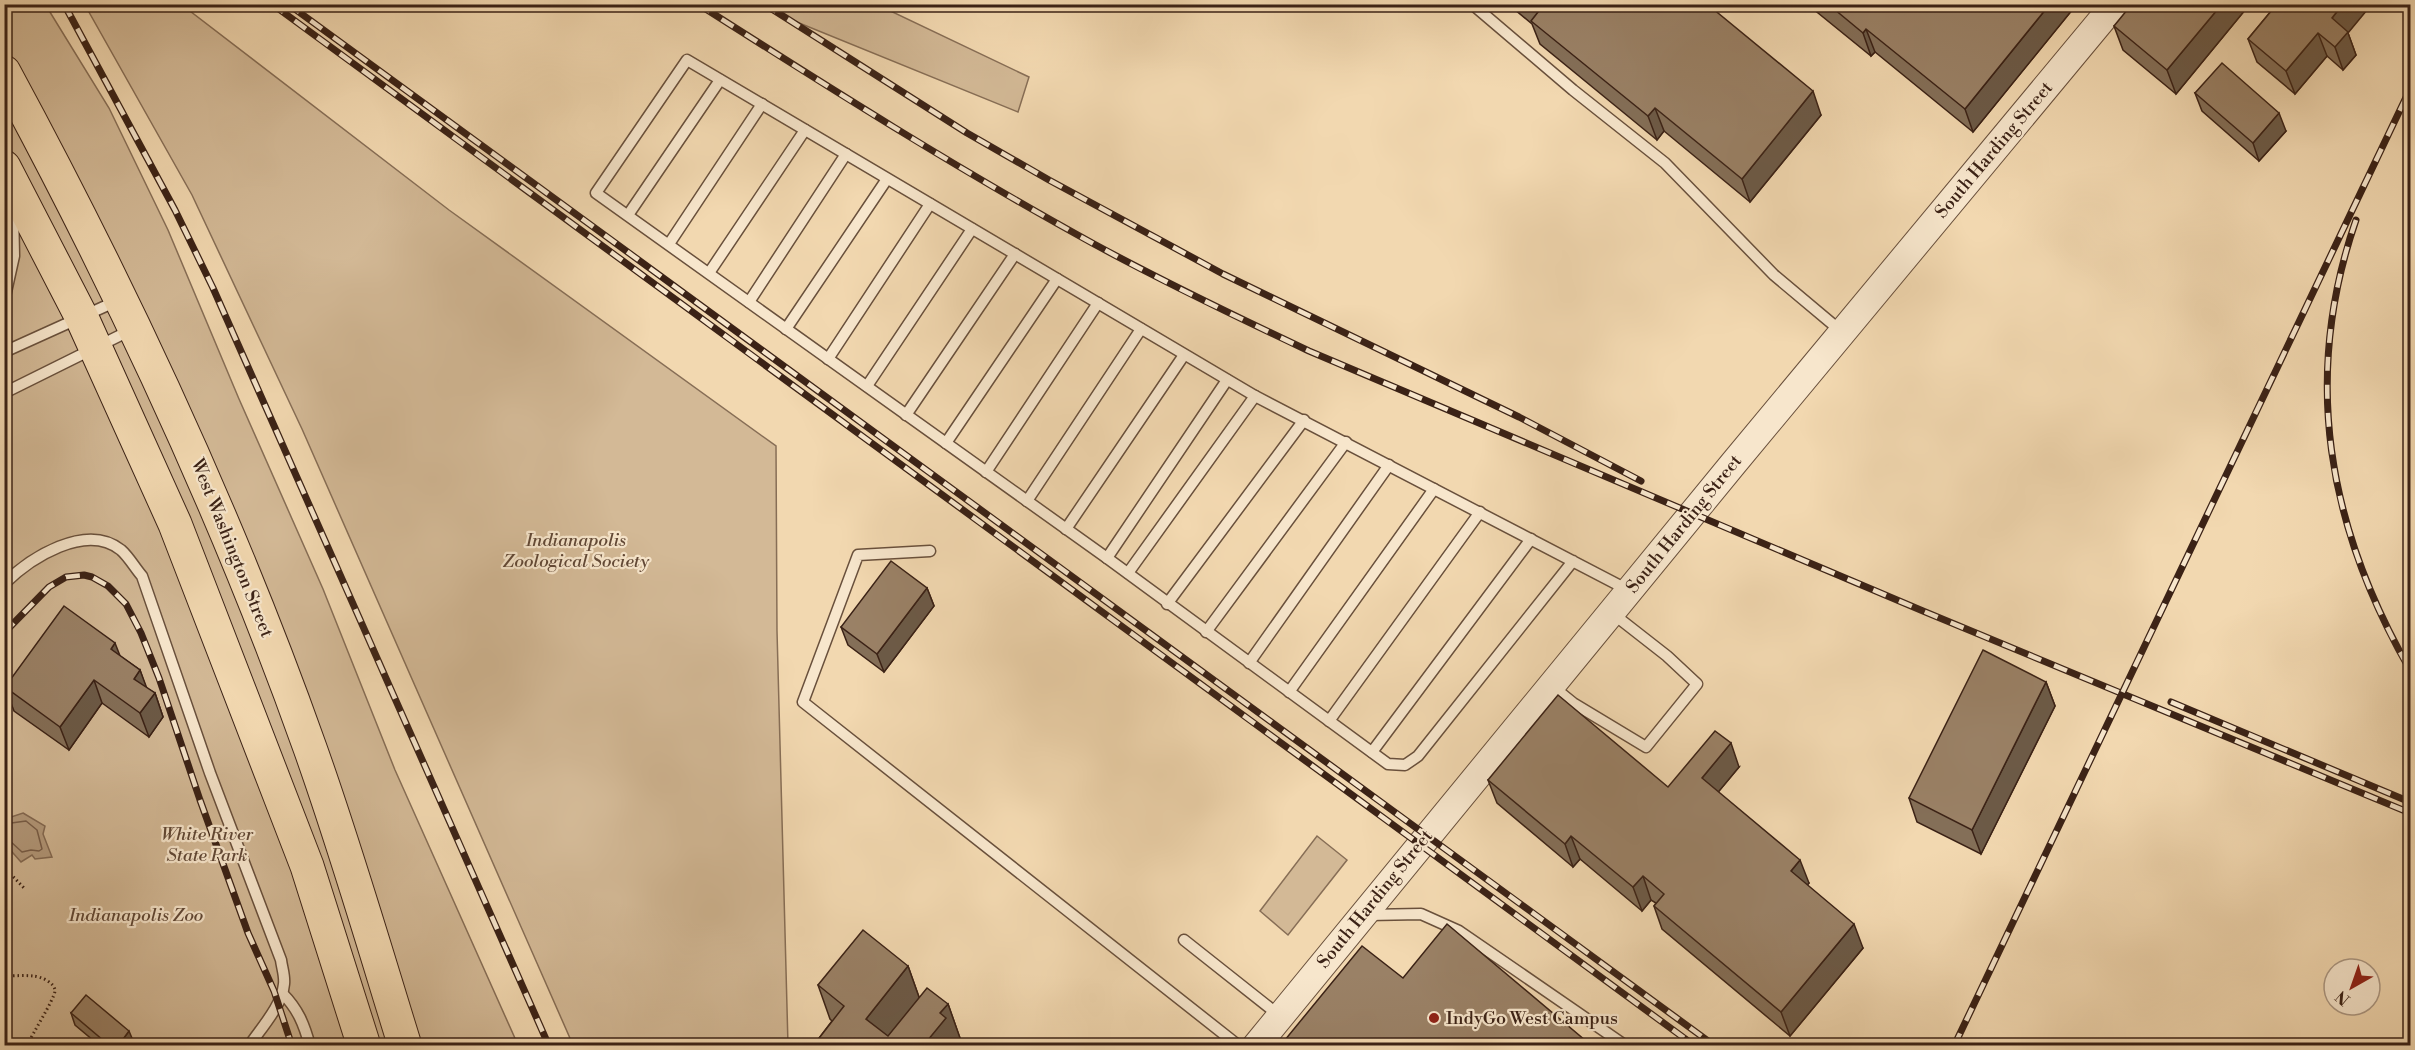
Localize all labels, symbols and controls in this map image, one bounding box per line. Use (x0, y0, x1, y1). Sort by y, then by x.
street label: South Harding Street (1930, 76, 2058, 223)
street label: South Harding Street (1621, 450, 1747, 598)
street label: West Washington Street (185, 454, 279, 641)
park label: Indianapolis Zoological Society (503, 529, 650, 573)
park label: White River State Park (161, 823, 253, 867)
street label: South Harding Street (1312, 825, 1438, 973)
park label: Indianapolis Zoo (68, 904, 203, 927)
north arrow (2322, 957, 2382, 1017)
text: N (2331, 986, 2354, 1009)
place label: IndyGo West Campus (1446, 1007, 1618, 1030)
marker: IndyGo West Campus (1427, 1011, 1441, 1025)

